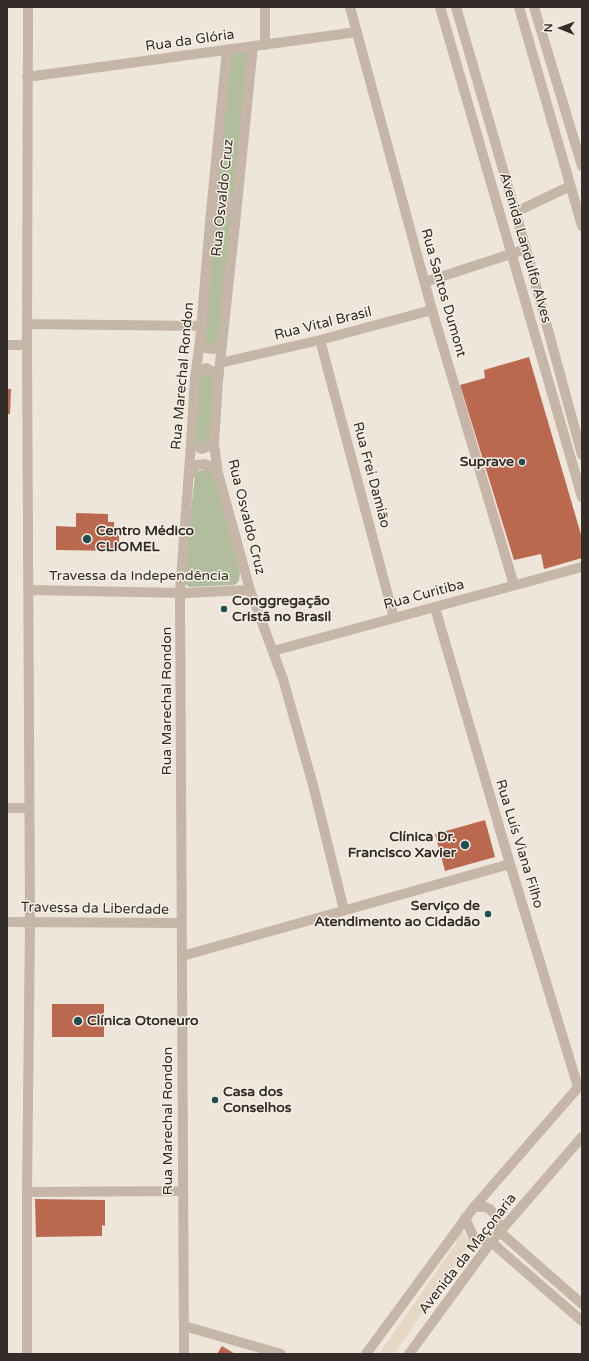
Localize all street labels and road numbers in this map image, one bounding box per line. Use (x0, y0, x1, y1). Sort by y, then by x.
street label: Rua da Glória (144, 26, 236, 56)
street label: Rua Osvaldo Cruz (208, 138, 238, 258)
street label: Avenida Landulfo Alves (495, 171, 555, 325)
street label: Rua Santos Dumont (417, 227, 469, 359)
street label: Rua Marechal Rondon (168, 301, 198, 451)
street label: Rua Vital Brasil (272, 304, 374, 344)
street label: Rua Frei Damião (349, 420, 393, 530)
street label: Rua Osvaldo Cruz (224, 458, 268, 576)
street label: Travessa da Independência (49, 568, 229, 584)
street label: Rua Curitiba (382, 576, 466, 614)
street label: Rua Marechal Rondon (159, 627, 175, 775)
street label: Rua Luís Viana Filho (491, 778, 547, 910)
street label: Travessa da Liberdade (21, 899, 169, 919)
street label: Rua Marechal Rondon (160, 1047, 176, 1195)
street label: Avenida da Maçonaria (416, 1190, 520, 1318)

